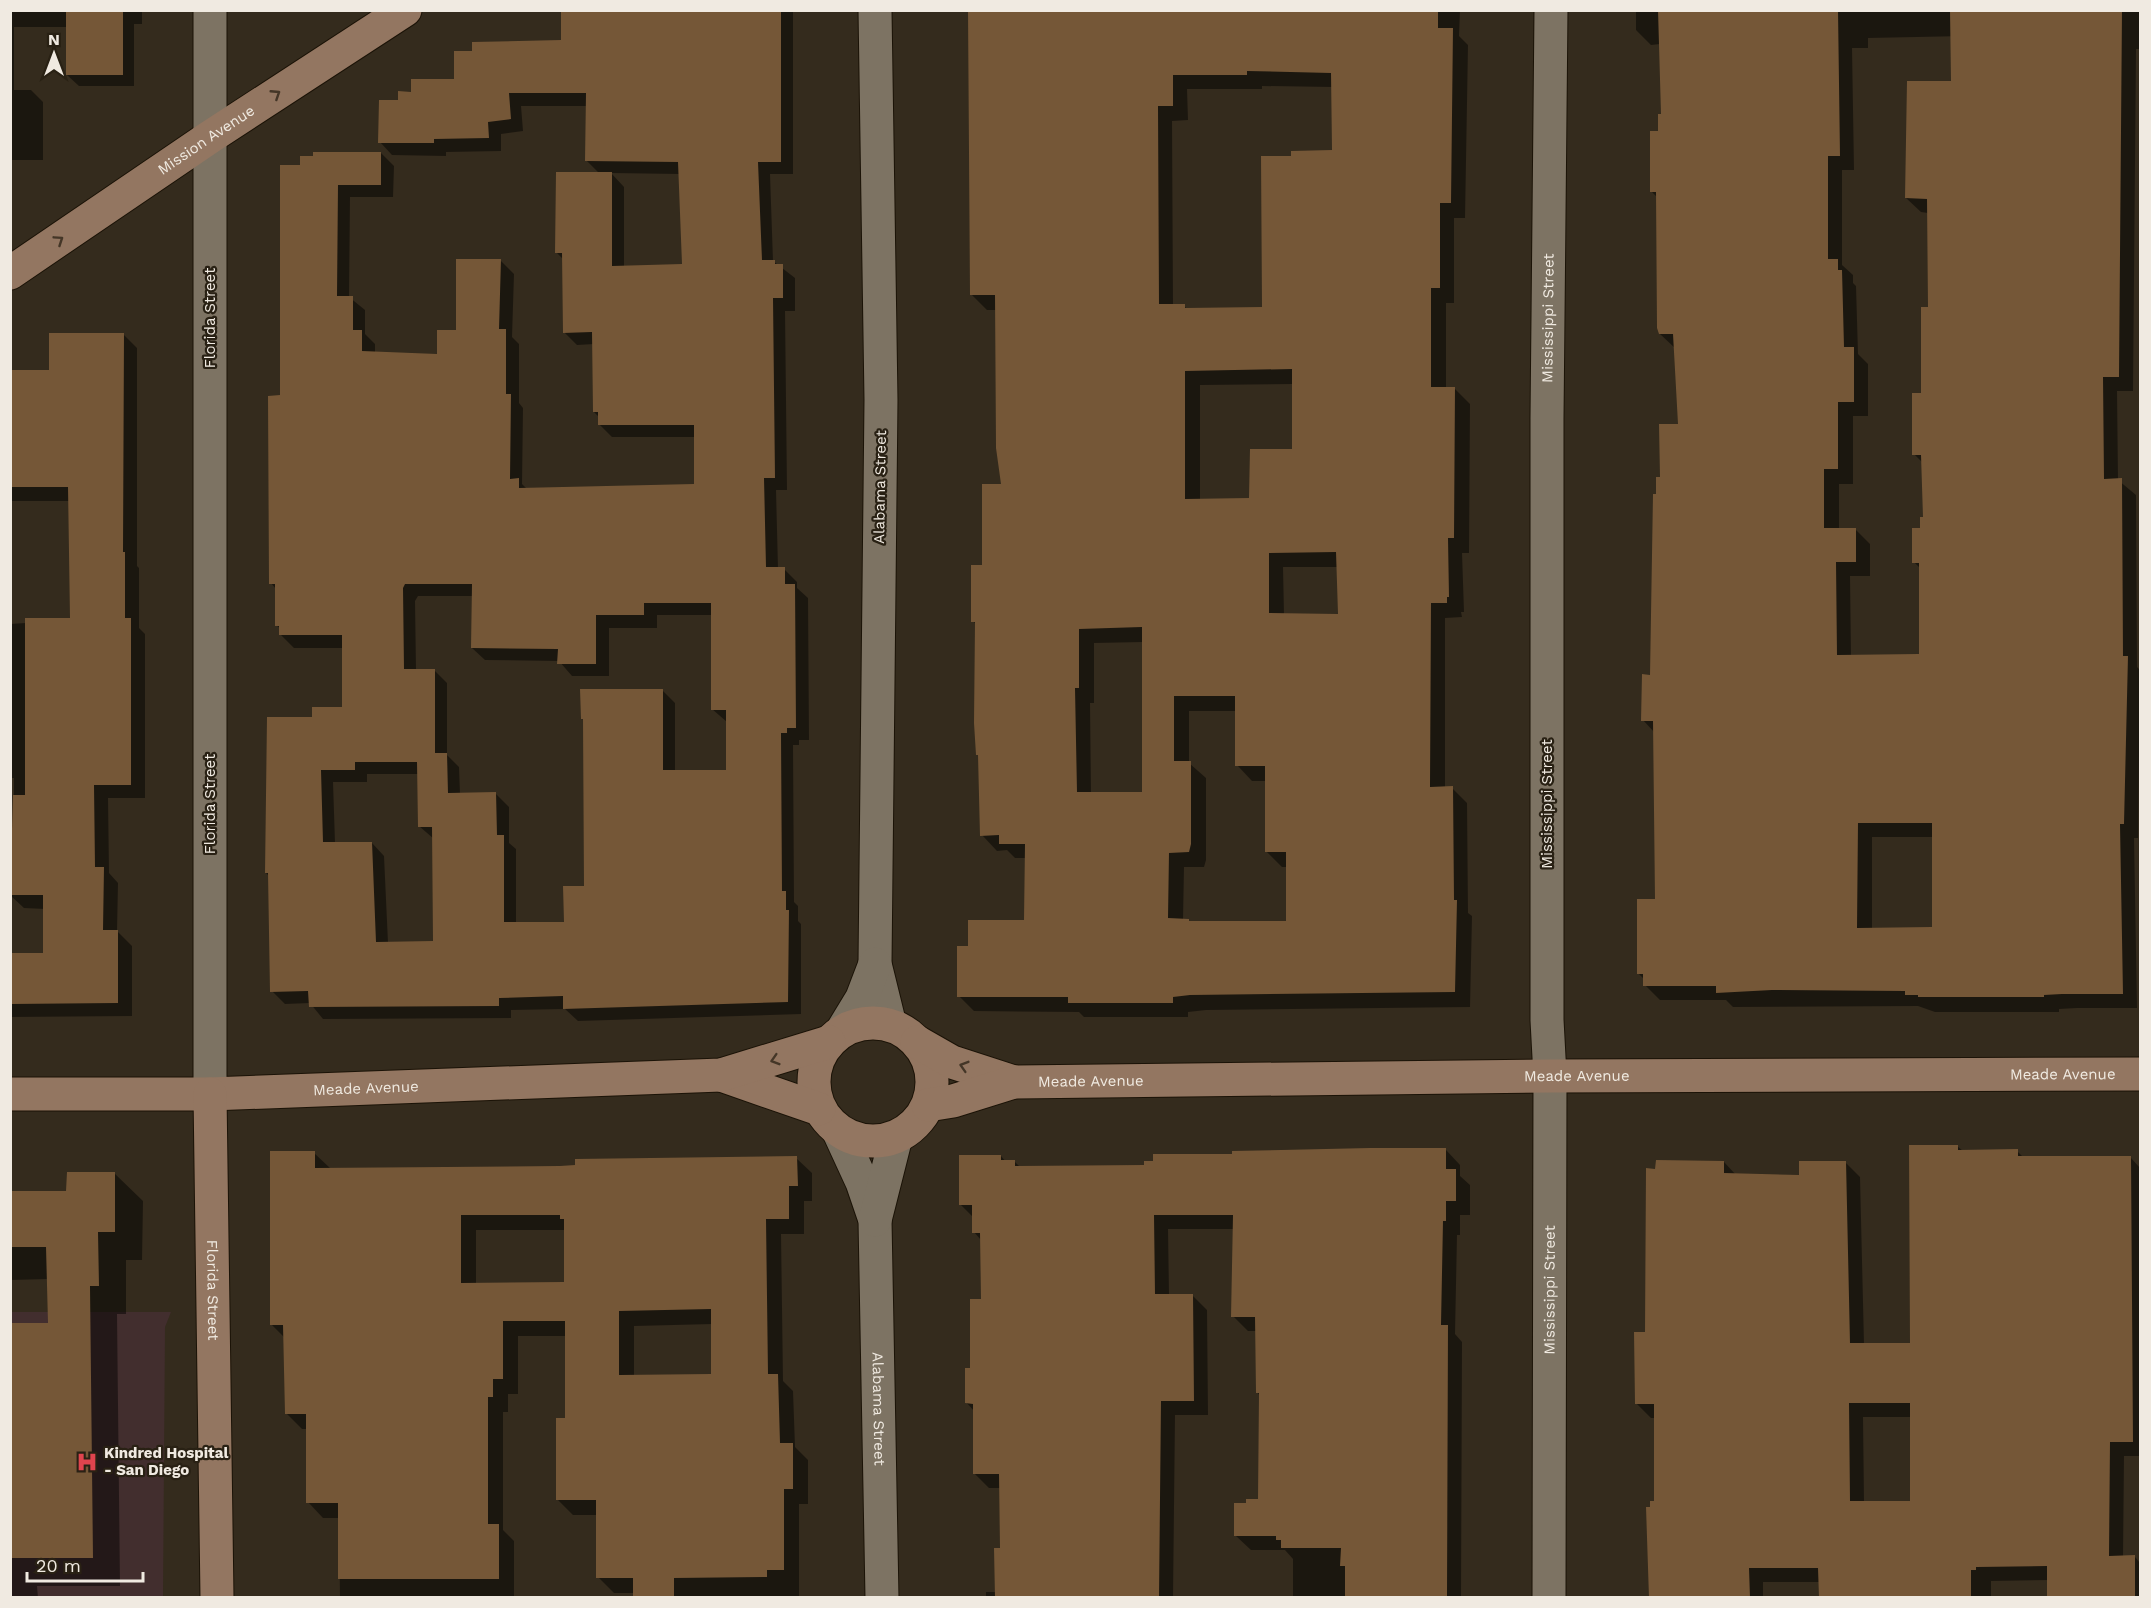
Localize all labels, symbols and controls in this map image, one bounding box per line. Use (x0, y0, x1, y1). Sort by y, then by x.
north arrow (24, 24, 84, 84)
text: N (48, 30, 60, 49)
one-way arrow (270, 89, 280, 101)
street label: Mission Avenue (154, 101, 258, 179)
one-way arrow (52, 236, 63, 247)
street label: Mississippi Street (1538, 253, 1558, 383)
street label: Florida Street (201, 267, 219, 368)
street label: Alabama Street (870, 429, 890, 544)
street label: Mississippi Street (1538, 739, 1556, 869)
street label: Florida Street (201, 753, 219, 854)
one-way arrow (770, 1053, 781, 1065)
one-way arrow (959, 1061, 970, 1073)
street label: Meade Avenue (2010, 1065, 2116, 1083)
street label: Meade Avenue (1524, 1067, 1630, 1085)
street label: Meade Avenue (1038, 1072, 1144, 1091)
street label: Meade Avenue (313, 1077, 419, 1099)
street label: Mississippi Street (1540, 1224, 1559, 1355)
street label: Florida Street (203, 1239, 222, 1341)
street label: Alabama Street (868, 1352, 889, 1466)
place label: Kindred Hospital - San Diego (104, 1444, 228, 1479)
hospital icon: Kindred Hospital - San Diego (75, 1450, 99, 1474)
scale bar (27, 1545, 142, 1583)
text: 20 m (36, 1555, 81, 1576)

